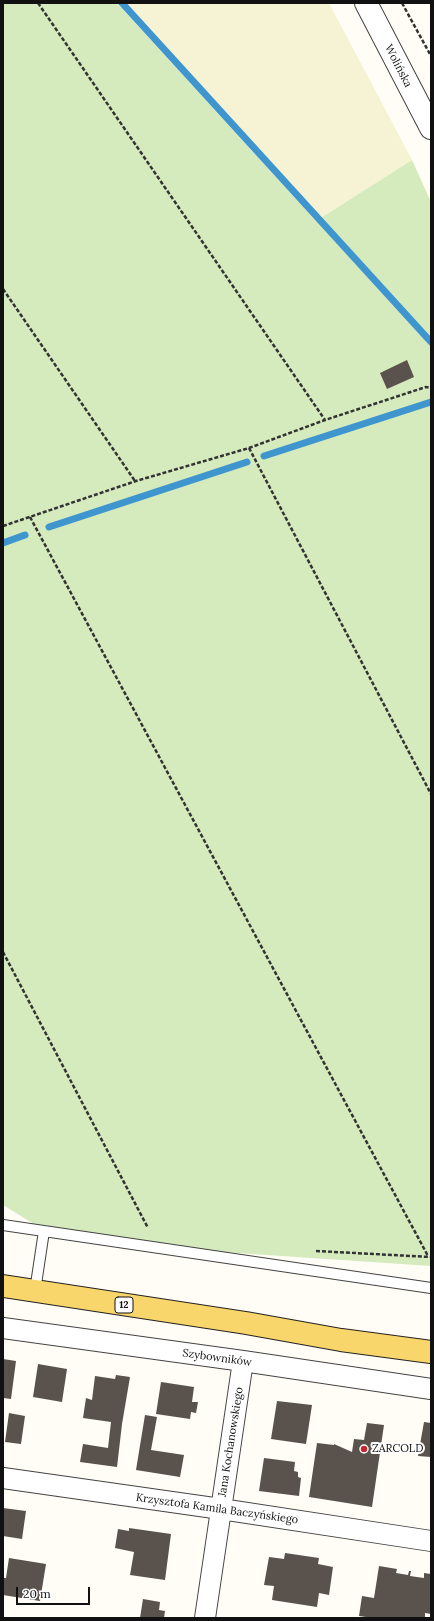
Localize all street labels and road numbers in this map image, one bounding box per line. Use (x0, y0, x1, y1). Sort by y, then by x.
street label: Wolińska (382, 42, 414, 90)
road number: 12 (115, 1297, 133, 1313)
street label: Szybowników (181, 1347, 253, 1369)
street label: Jana Kochanowskiego (216, 1386, 246, 1498)
street label: Krzysztofa Kamila Baczyńskiego (135, 1491, 299, 1527)

